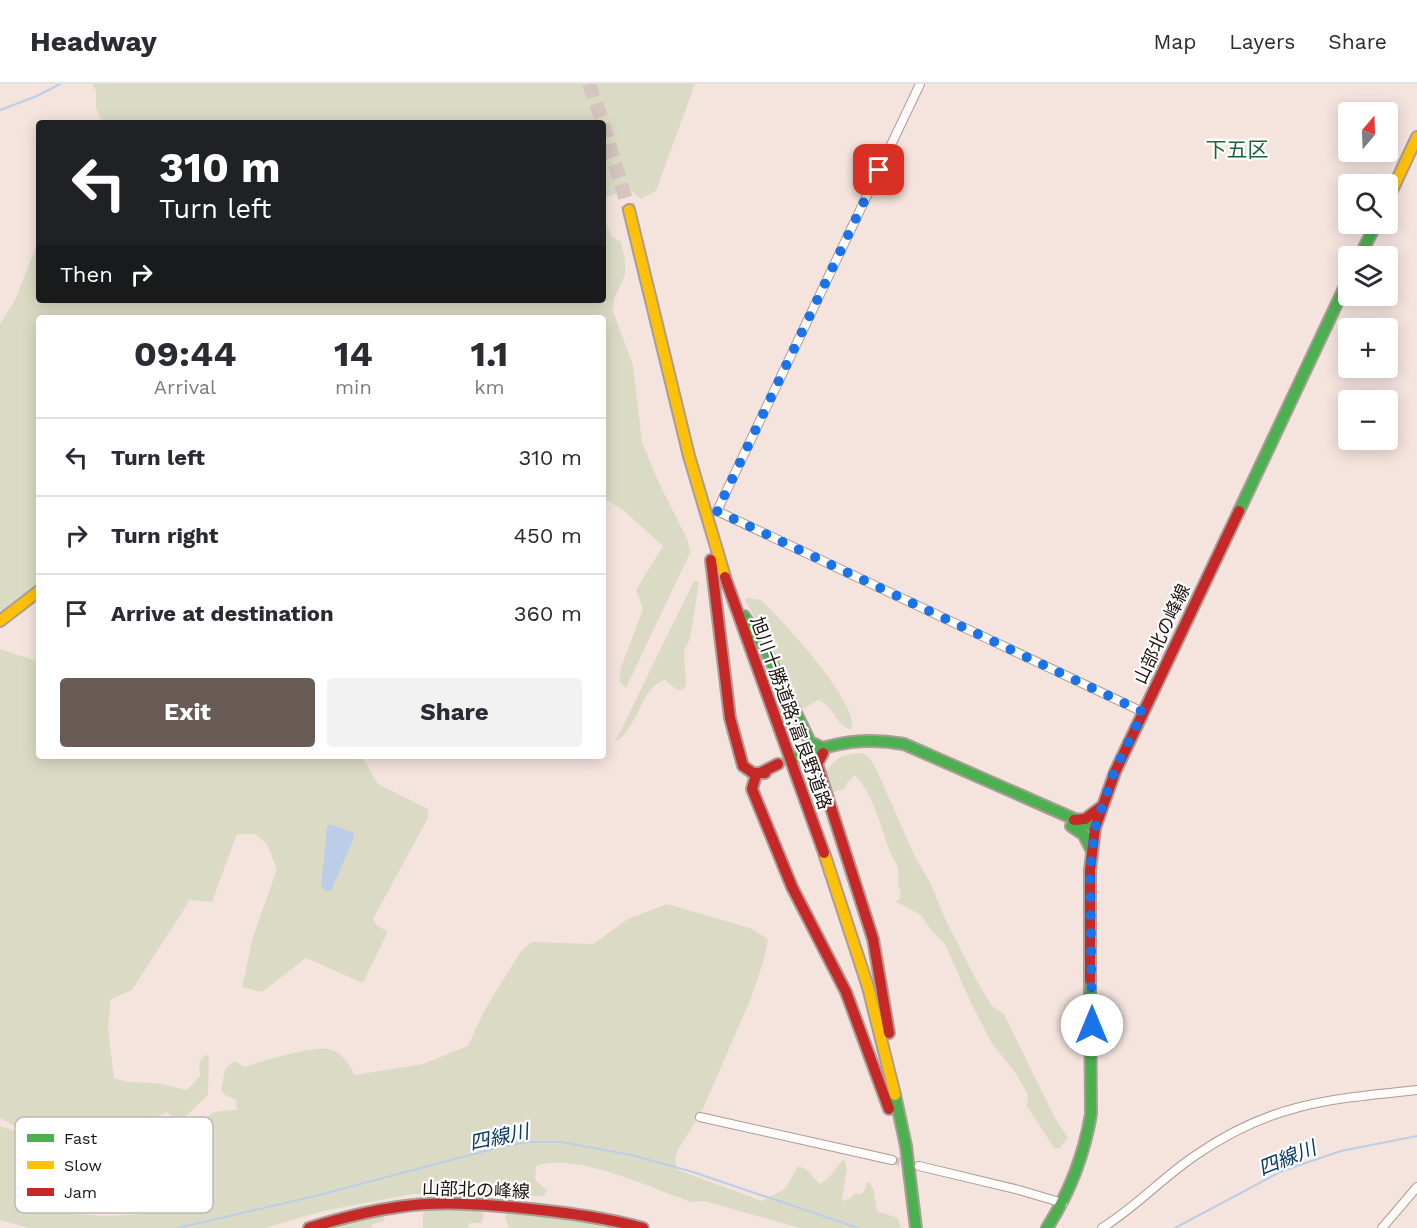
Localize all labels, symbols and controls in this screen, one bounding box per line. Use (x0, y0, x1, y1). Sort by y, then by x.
text: Headway (30, 25, 157, 58)
text: Map (1153, 29, 1196, 54)
text: Layers (1229, 29, 1295, 54)
text: Share (1328, 29, 1387, 54)
north arrow (1338, 102, 1398, 162)
map controls (1338, 102, 1398, 450)
district label: 下五区 (1206, 137, 1269, 162)
text: 310 m (159, 143, 281, 192)
icon: left (60, 144, 138, 222)
pin (853, 144, 904, 195)
icon: arrive (862, 153, 895, 186)
button: search (1338, 174, 1398, 234)
text: Turn left (159, 193, 271, 225)
button: layers (1338, 246, 1398, 306)
icon: right (125, 258, 158, 291)
text: Then (60, 262, 113, 287)
button: + (1338, 318, 1398, 378)
text: 09:44 (134, 333, 236, 375)
text: 14 (334, 333, 373, 375)
text: 1.1 (471, 333, 508, 375)
text: Arrival (154, 375, 216, 399)
text: min (335, 375, 372, 399)
text: km (474, 375, 505, 399)
button: − (1338, 390, 1398, 450)
icon: left (60, 441, 93, 474)
text: Turn left (111, 445, 205, 470)
text: 310 m (518, 445, 582, 470)
icon: right (60, 519, 93, 552)
text: Turn right (111, 523, 218, 548)
text: 450 m (514, 523, 582, 548)
street label: 山部北の峰線 (1129, 580, 1194, 687)
icon: arrive (60, 597, 93, 630)
text: Arrive at destination (111, 601, 334, 626)
text: 360 m (514, 601, 582, 626)
street label: 旭川十勝道路;富良野道路 (747, 614, 836, 812)
button: Exit (60, 678, 315, 747)
button: Share (327, 678, 582, 747)
position arrow (1060, 993, 1124, 1057)
legend (15, 1117, 213, 1213)
water label: 四線川 (467, 1119, 533, 1155)
text: Fast (64, 1129, 97, 1148)
water label: 四線川 (1255, 1135, 1321, 1180)
text: Slow (64, 1156, 102, 1175)
street label: 山部北の峰線 (422, 1177, 530, 1202)
text: Jam (64, 1183, 97, 1202)

